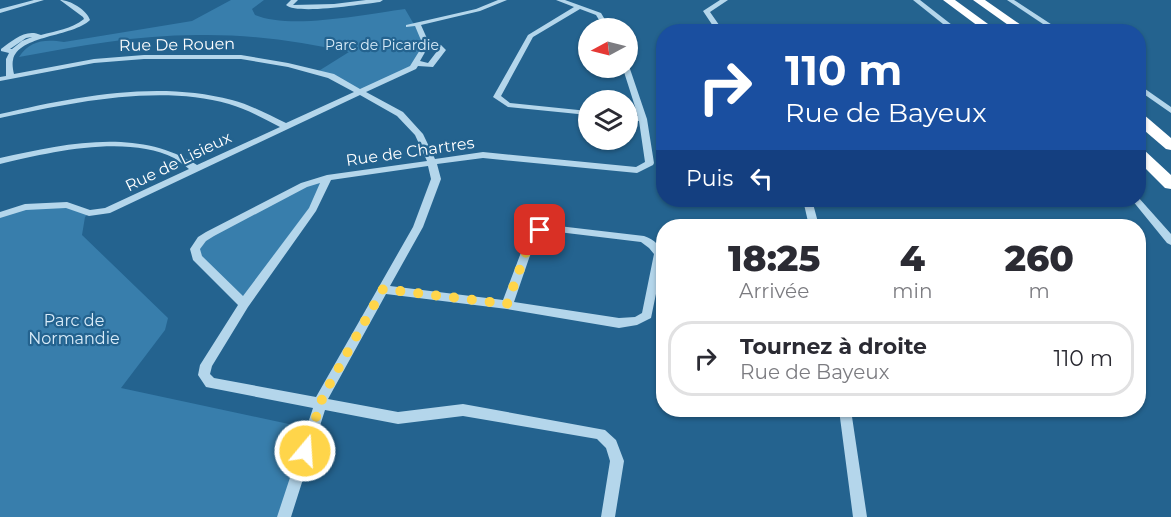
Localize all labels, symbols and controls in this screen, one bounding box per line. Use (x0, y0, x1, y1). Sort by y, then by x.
north arrow (578, 18, 638, 78)
map controls (578, 18, 638, 150)
street label: Rue De Rouen (119, 34, 235, 55)
park label: Parc de Picardie (325, 36, 439, 54)
text: 110 m (785, 44, 902, 96)
icon: right (686, 48, 764, 126)
button: layers (578, 90, 638, 150)
text: Rue de Bayeux (785, 96, 987, 129)
street label: Rue de Lisieux (122, 127, 235, 195)
street label: Rue de Chartres (345, 133, 476, 170)
icon: left (745, 162, 778, 195)
text: Puis (686, 165, 733, 192)
pin (514, 204, 565, 255)
icon: arrive (523, 213, 556, 246)
text: 18:25 (728, 236, 820, 280)
text: 4 (900, 236, 925, 280)
text: 260 (1004, 236, 1074, 280)
text: Arrivée (739, 279, 809, 303)
text: min (892, 279, 932, 303)
text: m (1029, 279, 1050, 303)
park label: Parc de Normandie (28, 311, 120, 348)
text: Tournez à droite (740, 333, 927, 360)
icon: right (689, 342, 722, 375)
text: 110 m (1053, 345, 1113, 372)
text: Rue de Bayeux (740, 360, 889, 384)
position arrow (273, 419, 337, 483)

